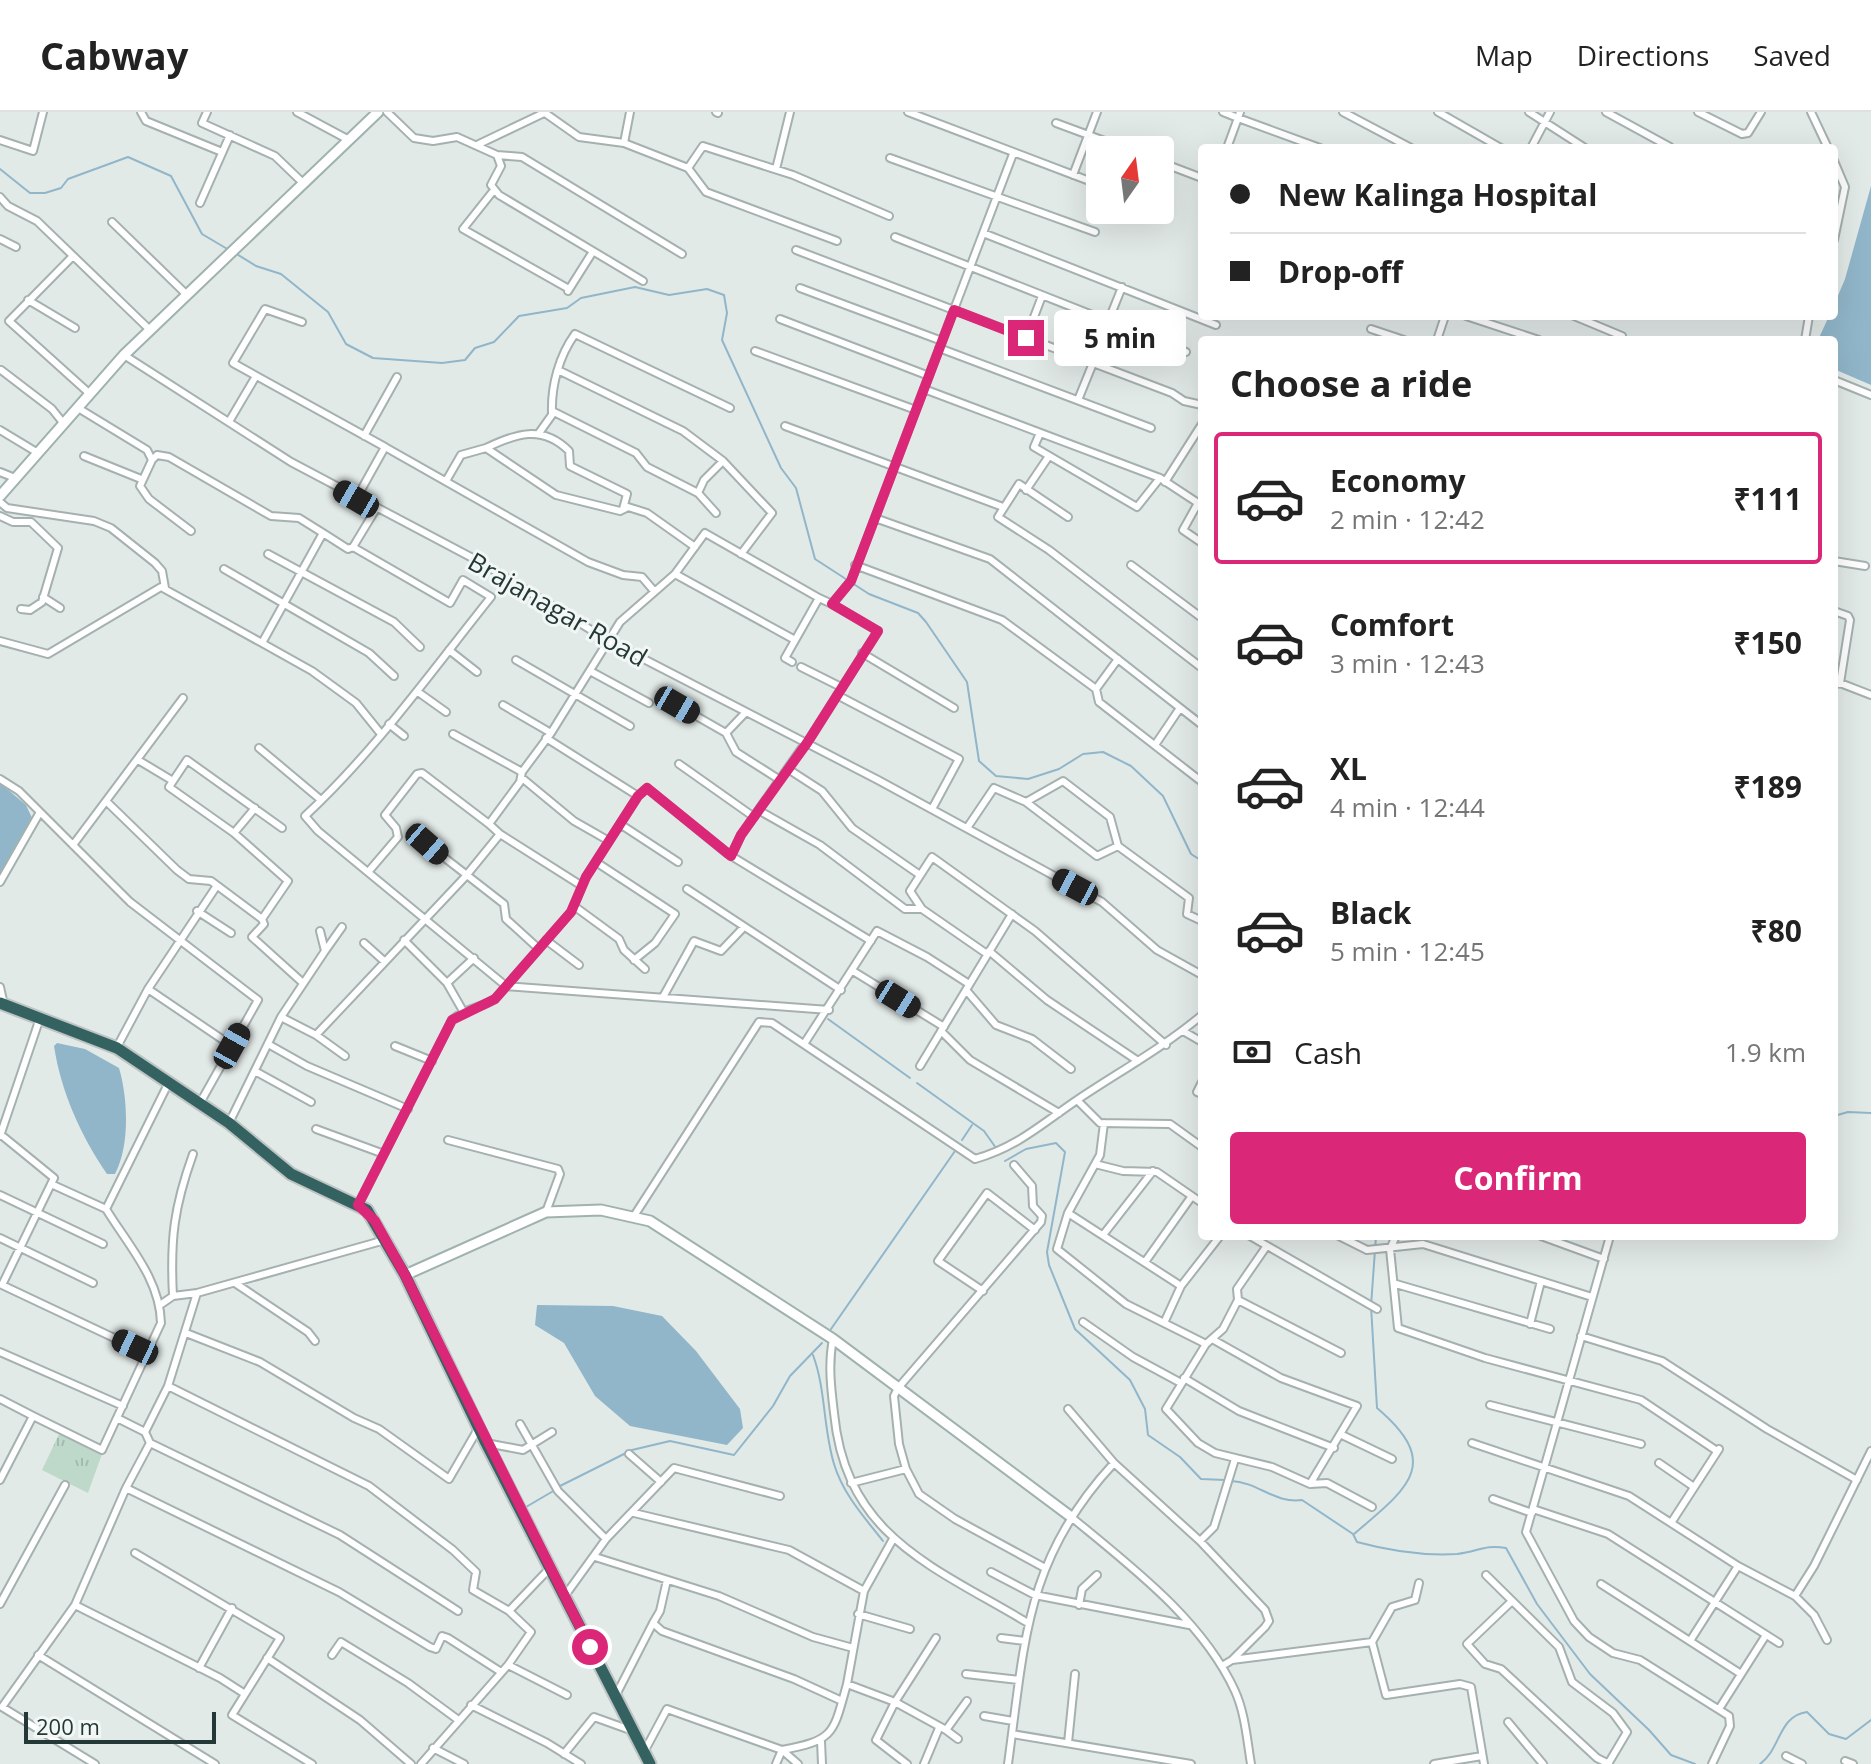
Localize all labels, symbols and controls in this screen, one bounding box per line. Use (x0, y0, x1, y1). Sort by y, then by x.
text: Cabway (40, 29, 188, 81)
text: Map (1475, 36, 1533, 74)
text: Directions (1577, 36, 1709, 74)
text: Saved (1753, 36, 1831, 74)
north arrow (1086, 136, 1174, 224)
map controls (1086, 136, 1174, 224)
text: New Kalinga Hospital (1278, 174, 1597, 215)
text: Drop-off (1278, 251, 1403, 292)
callout: 5 min (1054, 310, 1186, 366)
route end (1008, 320, 1044, 356)
text: 5 min (1084, 320, 1156, 356)
text: Choose a ride (1230, 359, 1472, 408)
text: Economy (1330, 460, 1466, 501)
icon: car (1234, 462, 1306, 534)
car (329, 477, 383, 521)
text: ₹111 (1733, 478, 1802, 519)
text: 2 min · 12:42 (1330, 501, 1485, 537)
street label: Brajanagar Road (462, 543, 654, 675)
text: Comfort (1330, 604, 1454, 645)
icon: car (1234, 606, 1306, 678)
text: ₹150 (1733, 622, 1802, 663)
text: 3 min · 12:43 (1330, 645, 1485, 681)
car (650, 683, 704, 727)
text: XL (1330, 748, 1367, 789)
icon: car (1234, 750, 1306, 822)
text: ₹189 (1733, 766, 1802, 807)
text: 4 min · 12:44 (1330, 789, 1485, 825)
car (401, 819, 453, 869)
car (1048, 865, 1102, 909)
text: Black (1330, 892, 1411, 933)
icon: car (1234, 894, 1306, 966)
text: ₹80 (1751, 910, 1802, 951)
text: 5 min · 12:45 (1330, 933, 1485, 969)
car (871, 976, 925, 1022)
car (210, 1019, 254, 1073)
icon: cash (1230, 1030, 1274, 1074)
text: Cash (1294, 1032, 1362, 1073)
text: 1.9 km (1725, 1034, 1806, 1070)
button: Confirm (1230, 1132, 1806, 1224)
car (108, 1326, 162, 1368)
route start (572, 1629, 608, 1665)
scale bar (24, 1708, 216, 1744)
text: 200 m (36, 1711, 100, 1741)

